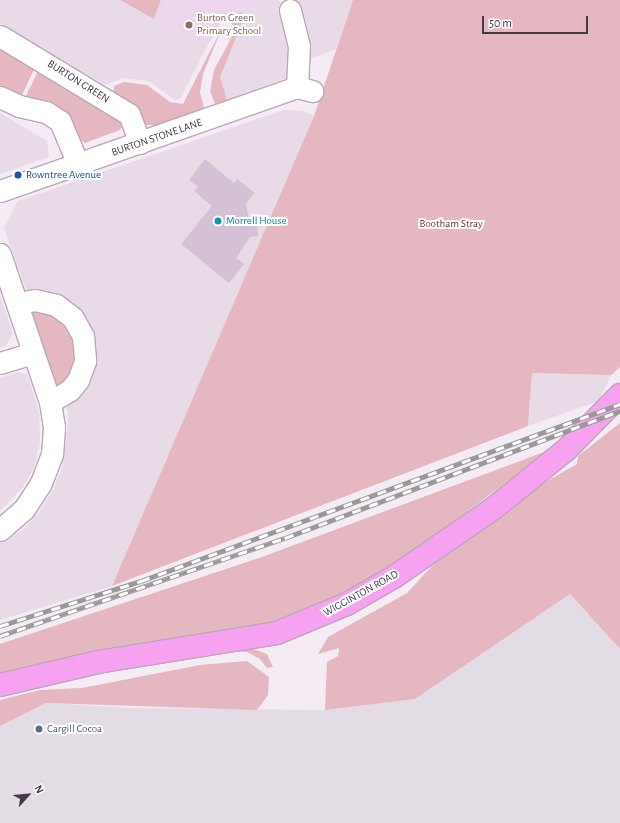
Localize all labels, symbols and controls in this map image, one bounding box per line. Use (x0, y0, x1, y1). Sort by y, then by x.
scale bar (484, 8, 590, 34)
place label: Burton Green Primary School (197, 12, 261, 38)
text: 50 m (489, 17, 512, 29)
marker: Burton Green Primary School (184, 20, 194, 30)
street label: BURTON GREEN (45, 58, 111, 106)
street label: BURTON STONE LANE (110, 116, 204, 160)
place label: Rowntree Avenue (26, 168, 101, 182)
marker: Rowntree Avenue (13, 170, 23, 180)
place label: Morrell House (226, 214, 287, 228)
marker: Morrell House (213, 216, 223, 226)
park label: Bootham Stray (419, 217, 483, 231)
street label: WIGGINTON ROAD (321, 568, 401, 620)
place label: Cargill Cocoa (47, 722, 102, 736)
marker: Cargill Cocoa (34, 724, 44, 734)
north arrow (8, 775, 48, 815)
text: N (32, 783, 46, 795)

